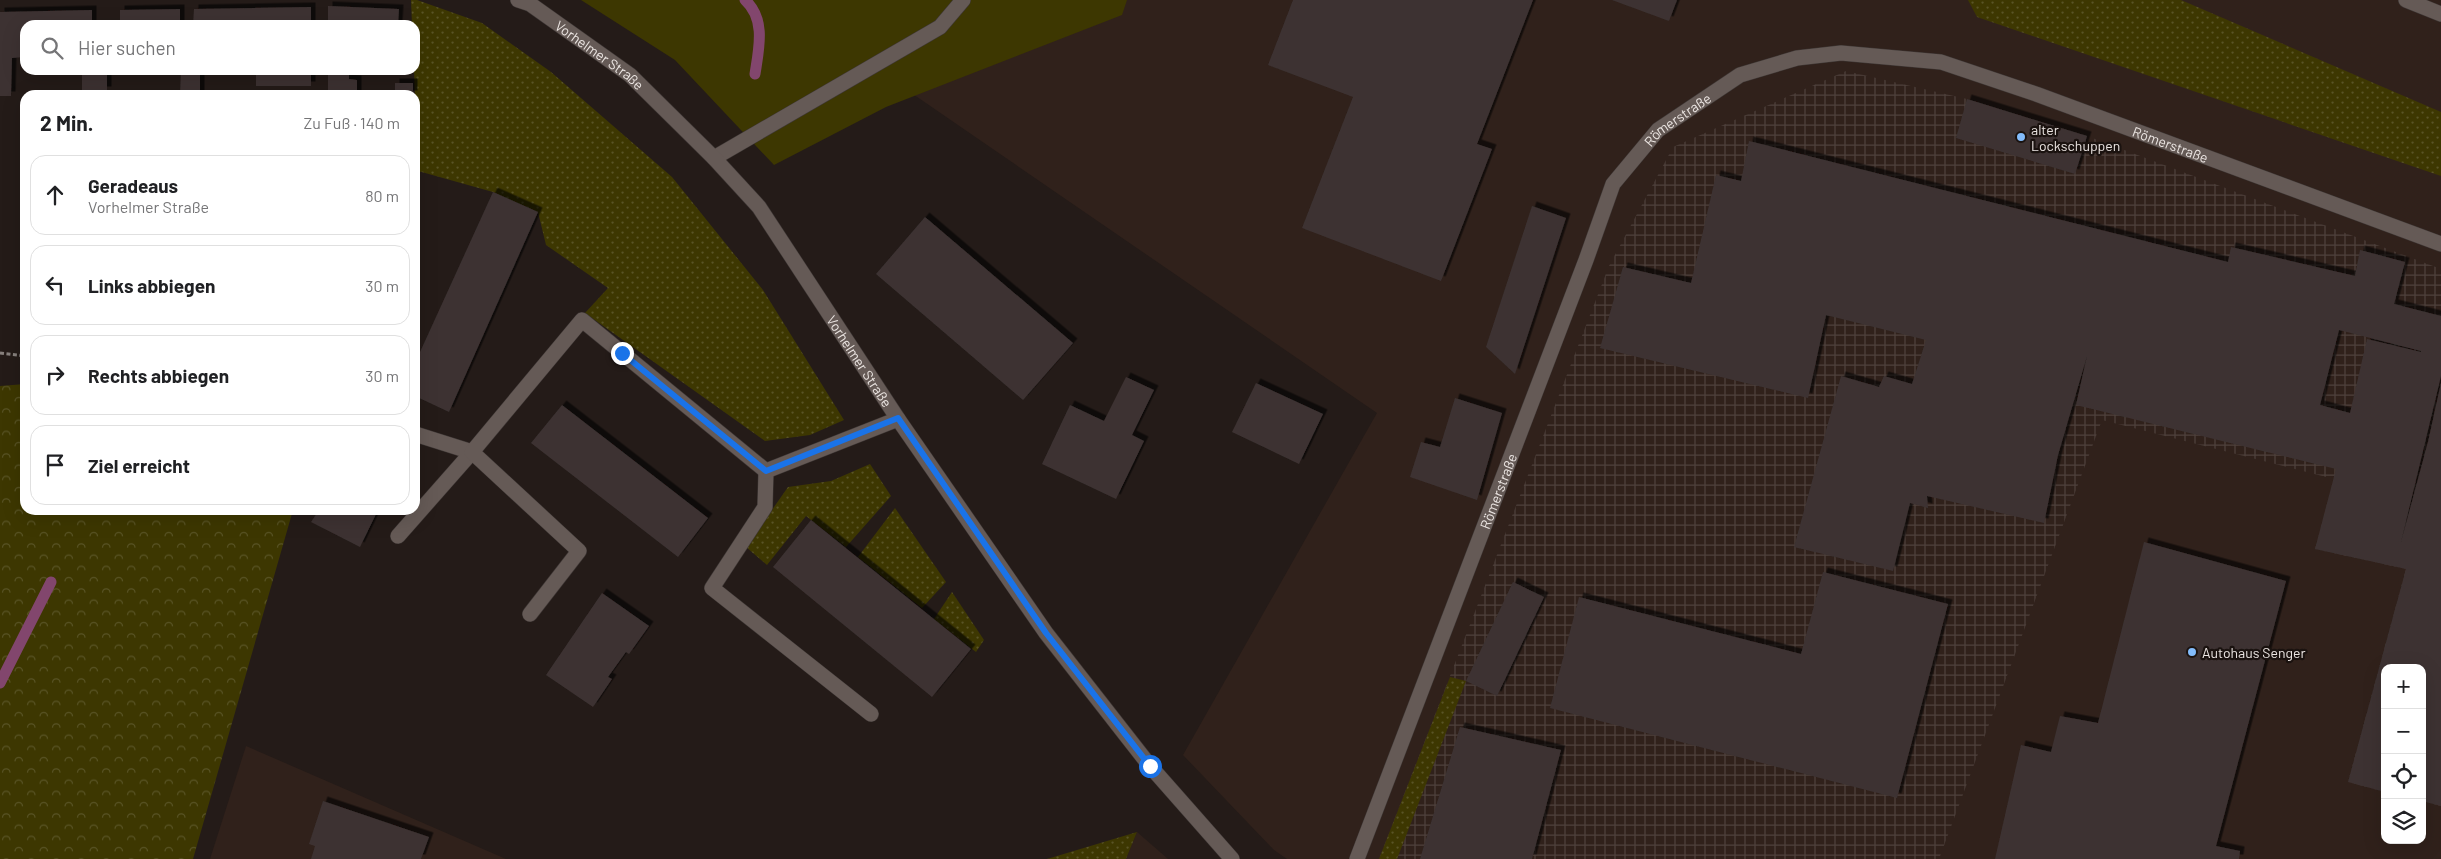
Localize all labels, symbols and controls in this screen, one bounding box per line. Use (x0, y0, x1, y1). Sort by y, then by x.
street label: Vorhelmer Straße (552, 16, 648, 93)
search box (20, 20, 420, 75)
icon: search (38, 34, 66, 62)
text: Hier suchen (78, 36, 176, 59)
street label: Römerstraße (1640, 89, 1714, 149)
text: 2 Min. (40, 110, 93, 135)
text: Zu Fuß · 140 m (303, 113, 400, 132)
place label: alter Lockschuppen (2031, 121, 2120, 154)
street label: Römerstraße (2130, 122, 2211, 166)
marker: alter Lockschuppen (2015, 131, 2027, 143)
text: Geradeaus (88, 174, 178, 197)
icon: ahead (41, 181, 69, 209)
text: 80 m (365, 186, 399, 205)
text: Vorhelmer Straße (88, 197, 209, 216)
icon: left (41, 271, 69, 299)
text: Links abbiegen (88, 274, 215, 297)
text: 30 m (365, 276, 399, 295)
street label: Vorhelmer Straße (824, 312, 896, 410)
route end (611, 342, 634, 365)
icon: right (41, 361, 69, 389)
text: Rechts abbiegen (88, 364, 229, 387)
text: 30 m (365, 366, 399, 385)
icon: arrive (41, 451, 69, 479)
street label: Römerstraße (1476, 451, 1520, 531)
text: Ziel erreicht (88, 454, 190, 477)
place label: Autohaus Senger (2202, 644, 2306, 661)
marker: Autohaus Senger (2186, 646, 2198, 658)
map controls (2381, 664, 2426, 844)
button: + (2381, 664, 2426, 709)
button: − (2381, 709, 2426, 754)
button: locate (2381, 754, 2426, 799)
route start (1139, 755, 1162, 778)
button: layers (2381, 799, 2426, 844)

